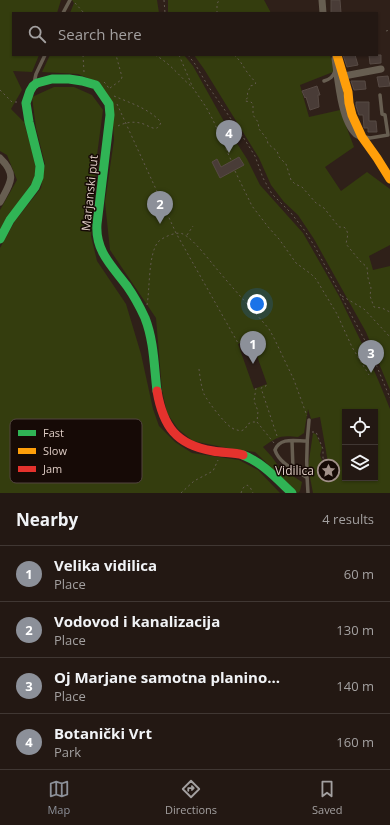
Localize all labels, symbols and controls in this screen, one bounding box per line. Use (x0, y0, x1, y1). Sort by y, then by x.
search box (12, 12, 378, 56)
icon: search (26, 23, 48, 45)
text: Search here (58, 24, 142, 44)
pin: 4 (216, 120, 242, 153)
street label: Marjanski put (77, 154, 102, 232)
pin: 2 (147, 191, 173, 224)
your location (247, 294, 267, 314)
pin: 1 (240, 331, 266, 364)
pin: 3 (358, 340, 384, 373)
map controls (342, 409, 378, 481)
button: locate (342, 409, 378, 445)
legend (10, 419, 142, 483)
text: Fast (43, 425, 64, 440)
text: Slow (43, 443, 67, 458)
button: layers (342, 445, 378, 481)
place icon: Vidilica (316, 458, 342, 484)
text: Jam (42, 461, 62, 476)
place label: Vidilica (275, 462, 314, 479)
text: Nearby (16, 508, 78, 531)
text: 4 results (322, 510, 374, 528)
text: Velika vidilica (54, 555, 157, 575)
text: 1 (25, 565, 33, 583)
text: 60 m (344, 565, 374, 583)
text: Place (54, 575, 86, 593)
text: Vodovod i kanalizacija (54, 611, 220, 631)
text: 2 (25, 621, 33, 639)
text: 130 m (336, 621, 374, 639)
text: Place (54, 631, 86, 649)
text: Oj Marjane samotna planino... (54, 667, 280, 687)
text: 3 (25, 677, 33, 695)
text: 140 m (336, 677, 374, 695)
text: Place (54, 687, 86, 705)
text: Botanički Vrt (54, 723, 152, 743)
text: 4 (25, 733, 33, 751)
text: 160 m (336, 733, 374, 751)
text: Park (54, 743, 81, 761)
tab: Map (47, 778, 70, 817)
tab: Directions (165, 778, 217, 817)
tab: Saved (312, 778, 343, 817)

